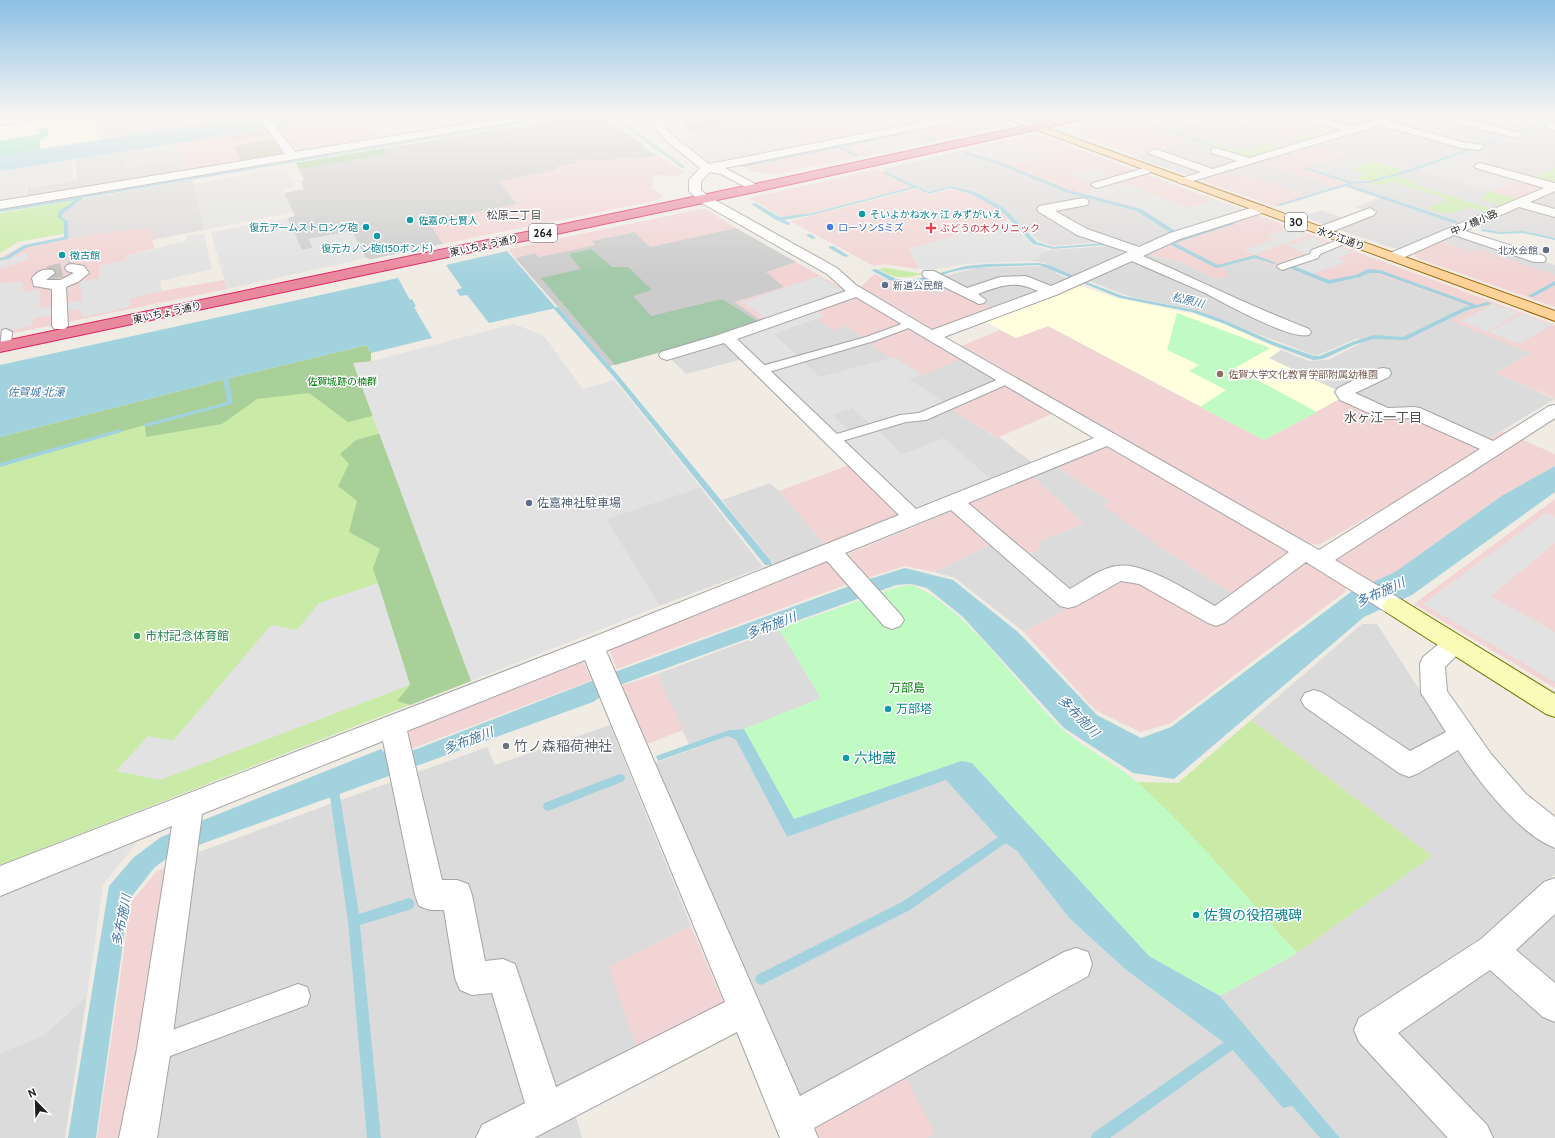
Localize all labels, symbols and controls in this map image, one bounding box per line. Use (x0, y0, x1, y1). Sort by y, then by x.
street label: 中ノ橋小路 (1449, 207, 1500, 238)
district label: 松原二丁目 (487, 208, 542, 222)
place label: そいよかね水ヶ江 みずがいえ (870, 208, 1002, 221)
marker: そいよかね水ヶ江 みずがいえ (857, 209, 867, 219)
road number: 30 (1285, 213, 1307, 231)
place label: 佐嘉の七賢人 (418, 214, 478, 227)
marker: 佐嘉の七賢人 (405, 215, 415, 225)
place label: 復元アームストロング砲 (249, 221, 358, 234)
place label: ローソンSミズ (838, 221, 904, 234)
marker: 復元アームストロング砲 (361, 222, 371, 232)
marker: ローソンSミズ (825, 222, 835, 232)
marker: ぶどうの木クリニック (925, 222, 937, 234)
place label: ぶどうの木クリニック (940, 222, 1040, 235)
road number: 264 (529, 224, 557, 242)
street label: 水ケ江通り (1315, 224, 1367, 253)
marker: 復元カノン砲(150ポンド) (372, 231, 382, 241)
street label: 東いちょう通り (449, 232, 520, 259)
place label: 復元カノン砲(150ポンド) (321, 242, 433, 255)
place label: 北水会館 (1498, 244, 1538, 257)
marker: 北水会館 (1541, 245, 1551, 255)
place label: 徴古館 (70, 249, 100, 262)
marker: 徴古館 (57, 250, 67, 260)
place label: 新道公民館 (893, 279, 943, 292)
marker: 新道公民館 (880, 280, 890, 290)
water label: 松原川 (1170, 289, 1207, 311)
street label: 東いちょう通り (132, 299, 203, 326)
place label: 佐賀大学文化教育学部附属幼稚園 (1228, 368, 1378, 381)
marker: 佐賀大学文化教育学部附属幼稚園 (1215, 369, 1225, 379)
park label: 佐賀城跡の楠群 (307, 375, 377, 388)
water label: 佐賀城 北濠 (7, 385, 67, 399)
district label: 水ヶ江一丁目 (1344, 409, 1422, 425)
place label: 佐嘉神社駐車場 (537, 495, 621, 510)
marker: 佐嘉神社駐車場 (524, 498, 534, 508)
water label: 多布施川 (1353, 573, 1409, 610)
water label: 多布施川 (744, 607, 800, 642)
place label: 市村記念体育館 (145, 628, 229, 643)
marker: 市村記念体育館 (132, 631, 142, 641)
park label: 万部島 (889, 680, 925, 695)
water label: 多布施川 (1055, 692, 1104, 742)
place label: 万部塔 (896, 701, 932, 716)
marker: 万部塔 (883, 704, 893, 714)
water label: 多布施川 (441, 722, 497, 757)
place label: 竹ノ森稲荷神社 (514, 737, 612, 755)
marker: 竹ノ森稲荷神社 (501, 741, 511, 751)
place label: 六地蔵 (854, 749, 896, 767)
marker: 六地蔵 (841, 753, 851, 763)
water label: 多布施川 (108, 891, 135, 947)
place label: 佐賀の役招魂碑 (1204, 906, 1302, 924)
marker: 佐賀の役招魂碑 (1191, 910, 1201, 920)
north arrow (16, 1082, 56, 1122)
text: N (26, 1085, 38, 1101)

